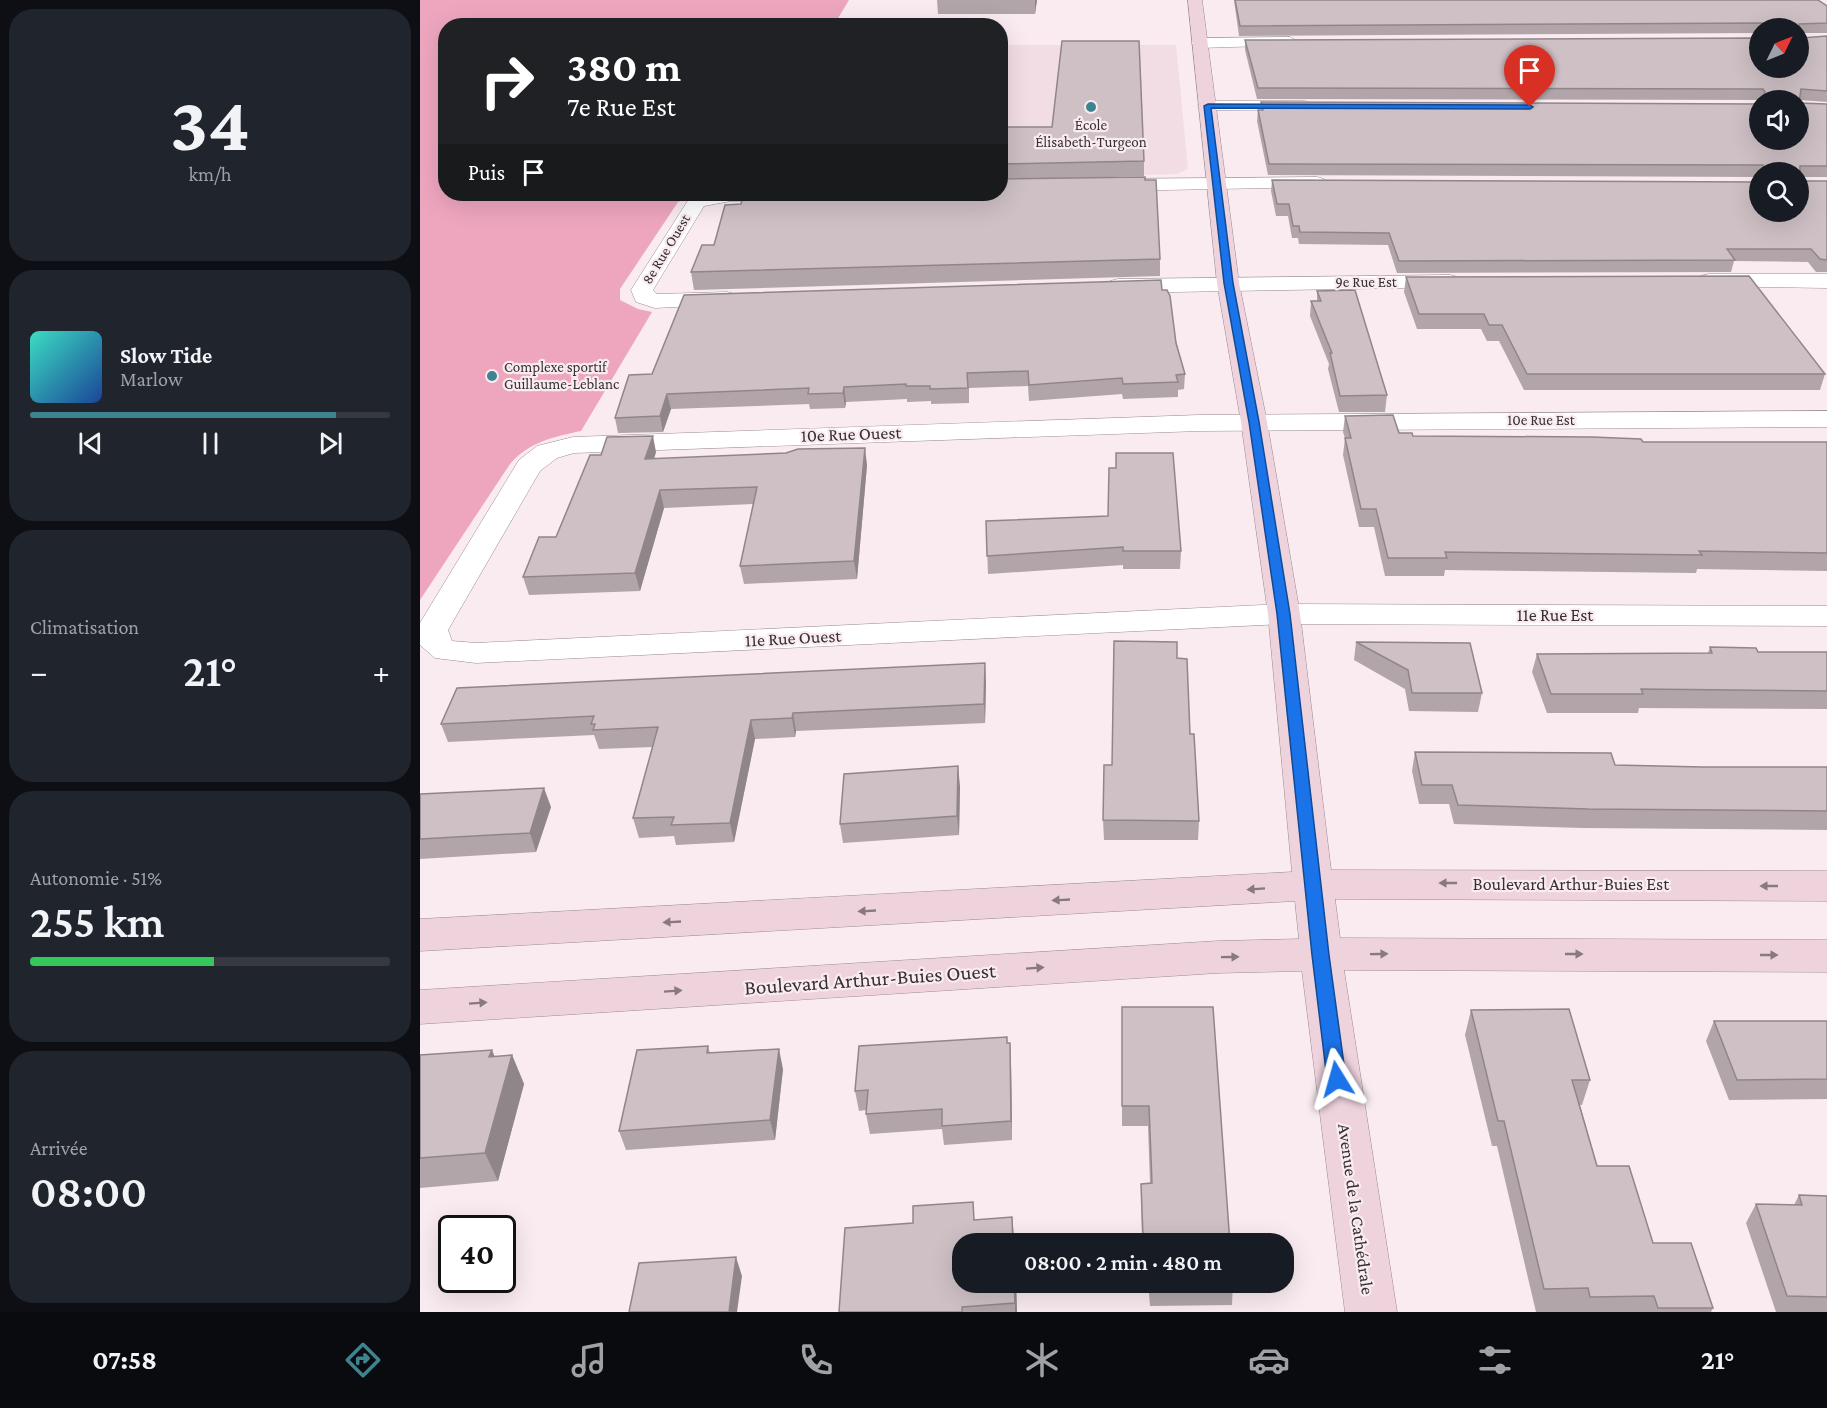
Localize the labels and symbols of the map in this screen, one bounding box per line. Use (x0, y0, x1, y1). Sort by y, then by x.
north arrow (1749, 18, 1809, 78)
pin (1504, 45, 1555, 107)
marker: École Élisabeth-Turgeon (1084, 100, 1098, 114)
place label: École Élisabeth-Turgeon (1035, 117, 1147, 151)
street label: 8e Rue Ouest (639, 210, 694, 287)
street label: 9e Rue Est (1335, 274, 1398, 290)
place label: Complexe sportif Guillaume-Leblanc (504, 359, 620, 392)
marker: Complexe sportif Guillaume-Leblanc (485, 369, 499, 383)
street label: 10e Rue Est (1507, 412, 1576, 428)
street label: 10e Rue Ouest (800, 422, 903, 446)
street label: 11e Rue Est (1517, 605, 1594, 625)
street label: 11e Rue Ouest (744, 625, 843, 651)
street label: Boulevard Arthur-Buies Est (1473, 874, 1670, 894)
one-way arrow (1438, 878, 1457, 888)
one-way arrow (1759, 881, 1778, 891)
one-way arrow (1247, 885, 1266, 894)
one-way arrow (1052, 896, 1071, 905)
one-way arrow (857, 906, 876, 915)
one-way arrow (663, 917, 682, 926)
one-way arrow (1369, 949, 1388, 959)
one-way arrow (1564, 949, 1583, 959)
one-way arrow (1759, 950, 1778, 960)
one-way arrow (1220, 952, 1239, 961)
street label: Boulevard Arthur-Buies Ouest (743, 958, 998, 1000)
one-way arrow (1026, 964, 1045, 973)
one-way arrow (664, 986, 683, 996)
one-way arrow (469, 999, 488, 1008)
position arrow (1305, 1047, 1369, 1111)
street label: Avenue de la Cathédrale (1334, 1122, 1378, 1296)
speed limit sign: 40 (438, 1215, 516, 1293)

